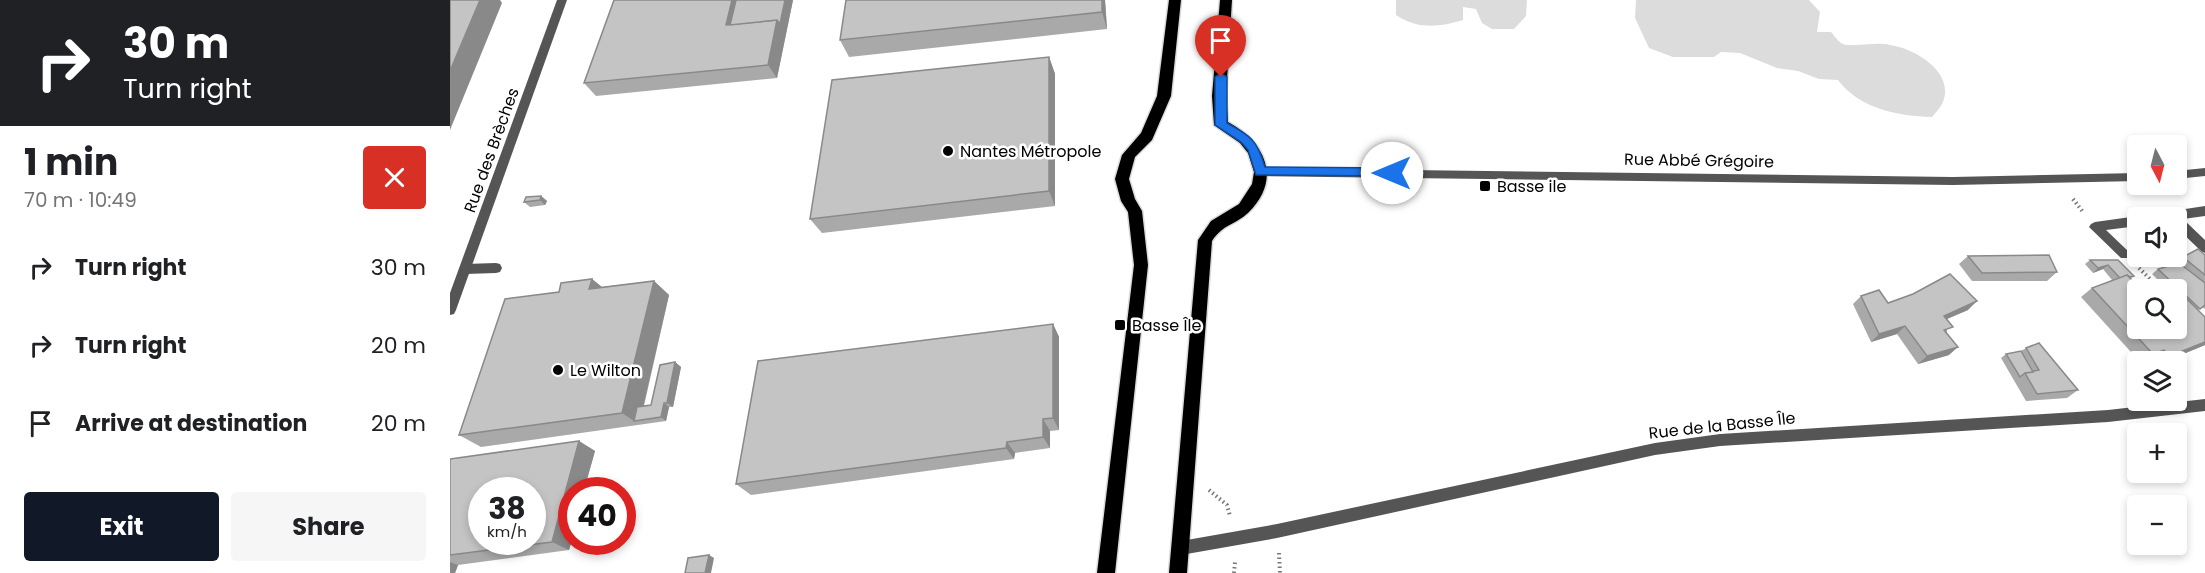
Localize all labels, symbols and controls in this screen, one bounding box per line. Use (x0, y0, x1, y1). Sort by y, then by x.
text: 30 m (123, 14, 229, 73)
pin (1195, 15, 1246, 77)
icon: right (24, 24, 102, 102)
icon: arrive (1204, 24, 1237, 57)
text: Turn right (123, 70, 252, 107)
street label: Rue des Brèches (458, 84, 525, 216)
north arrow (2127, 135, 2187, 195)
map controls (2127, 135, 2187, 555)
text: 1 min (24, 137, 118, 188)
place label: Nantes Métropole (960, 140, 1101, 163)
position arrow (1360, 141, 1424, 205)
marker: Nantes Métropole (941, 144, 955, 158)
button: close (363, 146, 426, 209)
street label: Rue Abbé Grégoire (1624, 148, 1774, 173)
place label: Basse ile (1497, 175, 1566, 198)
marker: Basse ile (1478, 179, 1492, 193)
text: 70 m · 10:49 (24, 186, 137, 214)
button: sound (2127, 207, 2187, 267)
icon: right (24, 251, 57, 284)
text: Turn right (75, 252, 186, 283)
text: 30 m (371, 252, 426, 283)
button: search (2127, 279, 2187, 339)
place label: Basse Île (1132, 314, 1201, 337)
marker: Basse Île (1113, 318, 1127, 332)
icon: right (24, 329, 57, 362)
text: Turn right (75, 330, 186, 361)
text: 20 m (371, 330, 426, 361)
button: layers (2127, 351, 2187, 411)
place label: Le Wilton (570, 359, 641, 382)
marker: Le Wilton (551, 363, 565, 377)
street label: Rue de la Basse Île (1647, 406, 1797, 445)
icon: arrive (24, 407, 57, 440)
text: Arrive at destination (75, 408, 307, 439)
text: 20 m (371, 408, 426, 439)
button: + (2127, 423, 2187, 483)
speed limit sign: 40 (558, 477, 636, 555)
text: 38 (488, 487, 526, 530)
button: Exit (24, 492, 219, 561)
button: Share (231, 492, 426, 561)
button: − (2127, 495, 2187, 555)
text: km/h (487, 521, 527, 542)

